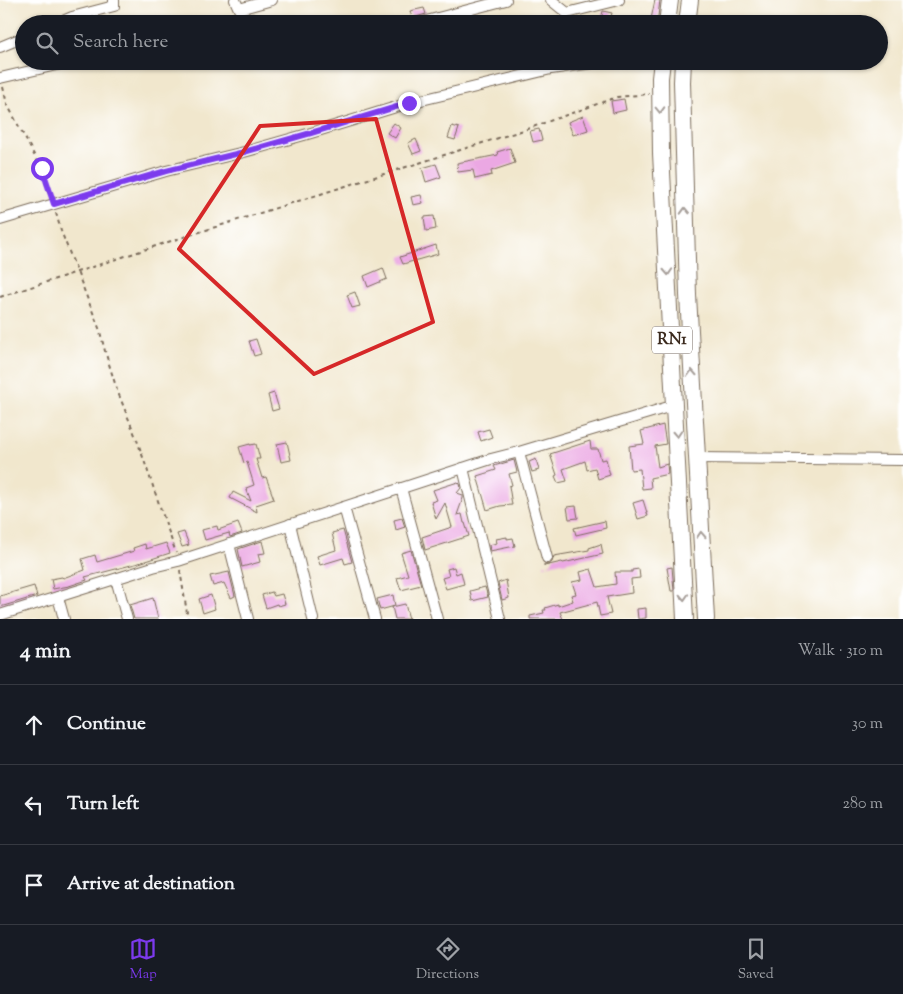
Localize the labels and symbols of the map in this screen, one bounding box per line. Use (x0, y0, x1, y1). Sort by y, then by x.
route end (398, 92, 421, 115)
one-way arrow (655, 106, 666, 114)
route start (31, 157, 54, 180)
one-way arrow (680, 207, 691, 215)
one-way arrow (662, 268, 673, 276)
road number: RN1 (652, 326, 692, 354)
one-way arrow (687, 369, 698, 377)
one-way arrow (671, 431, 682, 439)
one-way arrow (696, 531, 707, 539)
one-way arrow (679, 593, 690, 601)

